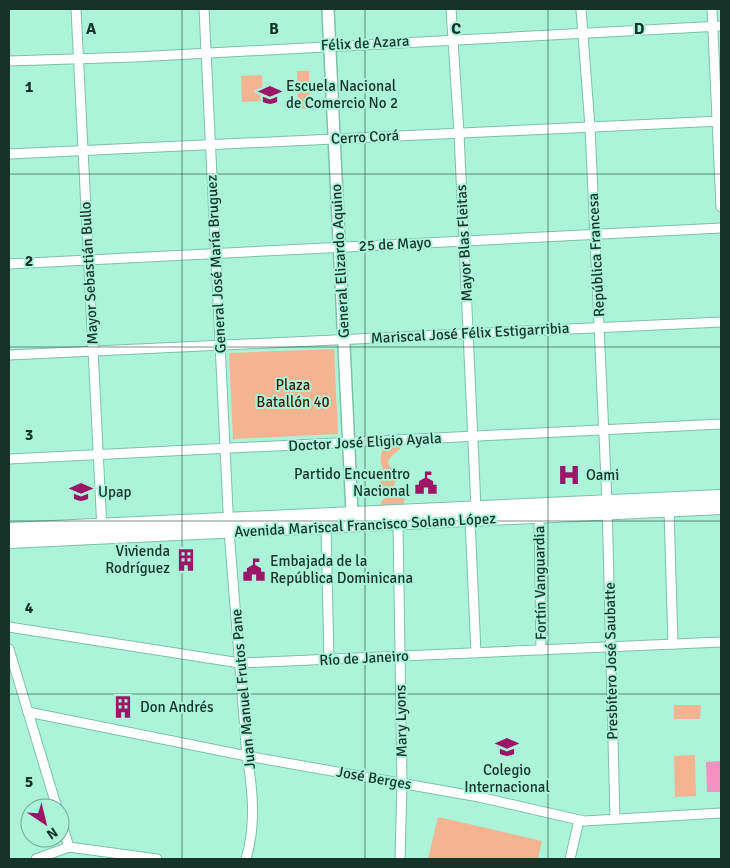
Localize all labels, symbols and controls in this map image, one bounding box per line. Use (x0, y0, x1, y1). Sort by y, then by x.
text: A (86, 19, 97, 39)
text: B (269, 19, 279, 39)
text: C (451, 19, 461, 39)
text: D (634, 19, 645, 39)
street label: Félix de Azara (320, 32, 410, 54)
text: 1 (25, 77, 34, 97)
place label: Escuela Nacional de Comercio No 2 (286, 77, 398, 112)
school or university icon: Escuela Nacional de Comercio No 2 (257, 82, 283, 108)
street label: Cerro Corá (331, 126, 399, 148)
street label: General José María Bruguez (202, 174, 230, 354)
street label: General Elizardo Aquino (327, 183, 353, 339)
street label: Mayor Blas Fleitas (452, 184, 476, 302)
street label: República Francesa (584, 193, 608, 317)
street label: Mayor Sebastián Bullo (76, 201, 102, 345)
street label: 25 de Mayo (358, 233, 432, 255)
text: 2 (25, 251, 33, 271)
street label: Mariscal José Félix Estigarribia (370, 319, 570, 347)
park label: Plaza Batallón 40 (256, 376, 330, 411)
text: 3 (25, 425, 33, 445)
street label: Doctor José Eligio Ayala (288, 429, 442, 455)
hospital icon: Oami (556, 462, 582, 488)
place label: Partido Encuentro Nacional (294, 465, 410, 500)
place label: Oami (586, 466, 619, 484)
public building icon: Partido Encuentro Nacional (413, 470, 439, 496)
school or university icon: Upap (68, 479, 94, 505)
place label: Upap (98, 483, 132, 501)
street label: Avenida Mariscal Francisco Solano López (234, 509, 497, 541)
street label: Fortín Vanguardia (530, 526, 550, 640)
place label: Vivienda Rodríguez (105, 542, 170, 577)
building icon: Vivienda Rodríguez (173, 547, 199, 573)
place label: Embajada de la República Dominicana (270, 552, 413, 587)
public building icon: Embajada de la República Dominicana (241, 557, 267, 583)
street label: Presbítero José Saubatte (601, 582, 621, 740)
text: 4 (25, 598, 34, 618)
street label: Juan Manuel Frutos Pane (227, 608, 259, 770)
street label: Río de Janeiro (319, 647, 409, 669)
street label: Mary Lyons (391, 684, 411, 757)
building icon: Don Andrés (110, 694, 136, 720)
place label: Don Andrés (140, 698, 214, 716)
school or university icon: Colegio Internacional (494, 734, 520, 760)
place label: Colegio Internacional (464, 761, 550, 796)
street label: José Berges (335, 763, 413, 794)
text: 5 (25, 772, 33, 792)
north arrow (20, 798, 70, 848)
text: N (43, 823, 61, 843)

